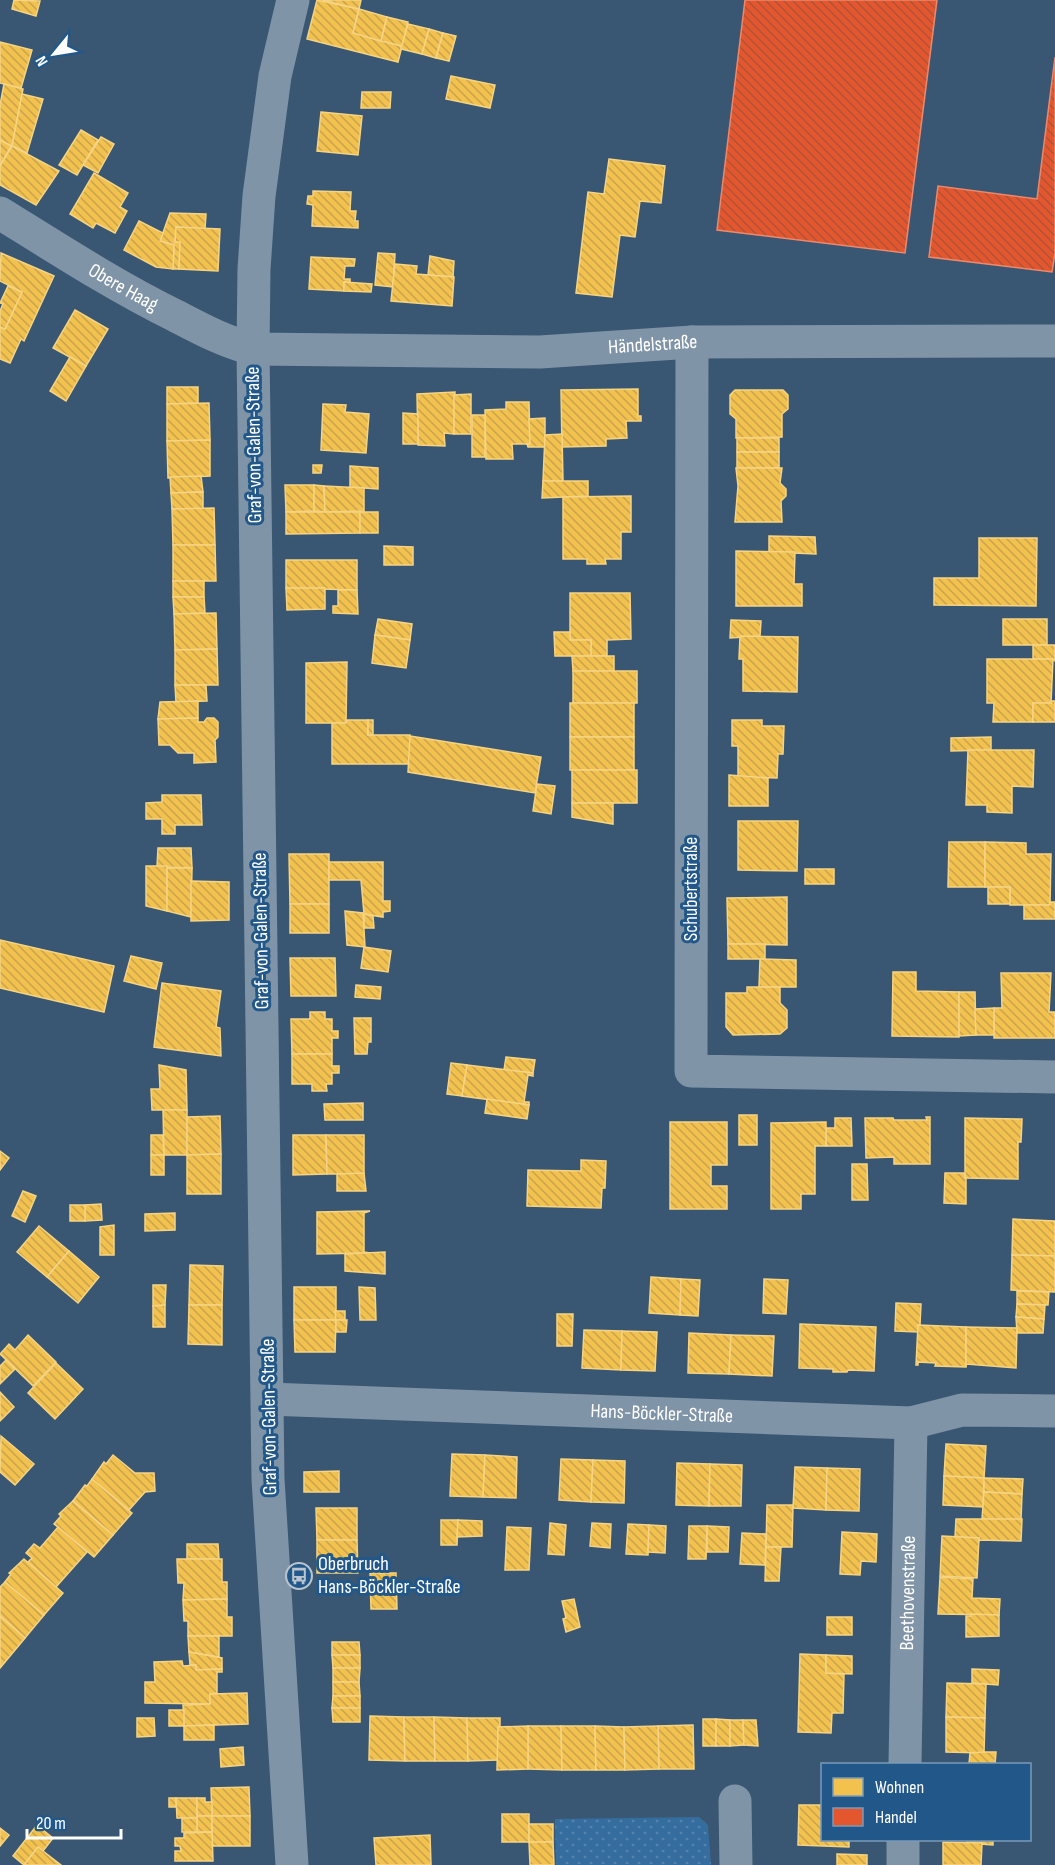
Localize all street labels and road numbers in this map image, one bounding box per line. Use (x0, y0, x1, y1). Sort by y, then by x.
street label: Obere Haag (84, 258, 162, 317)
street label: Händelstraße (607, 330, 697, 359)
street label: Graf-von-Galen-Straße (241, 366, 267, 524)
street label: Schubertstraße (679, 837, 703, 941)
street label: Graf-von-Galen-Straße (248, 852, 274, 1010)
street label: Graf-von-Galen-Straße (256, 1338, 282, 1496)
street label: Hans-Böckler-Straße (590, 1399, 733, 1428)
street label: Beethovenstraße (895, 1535, 921, 1651)

